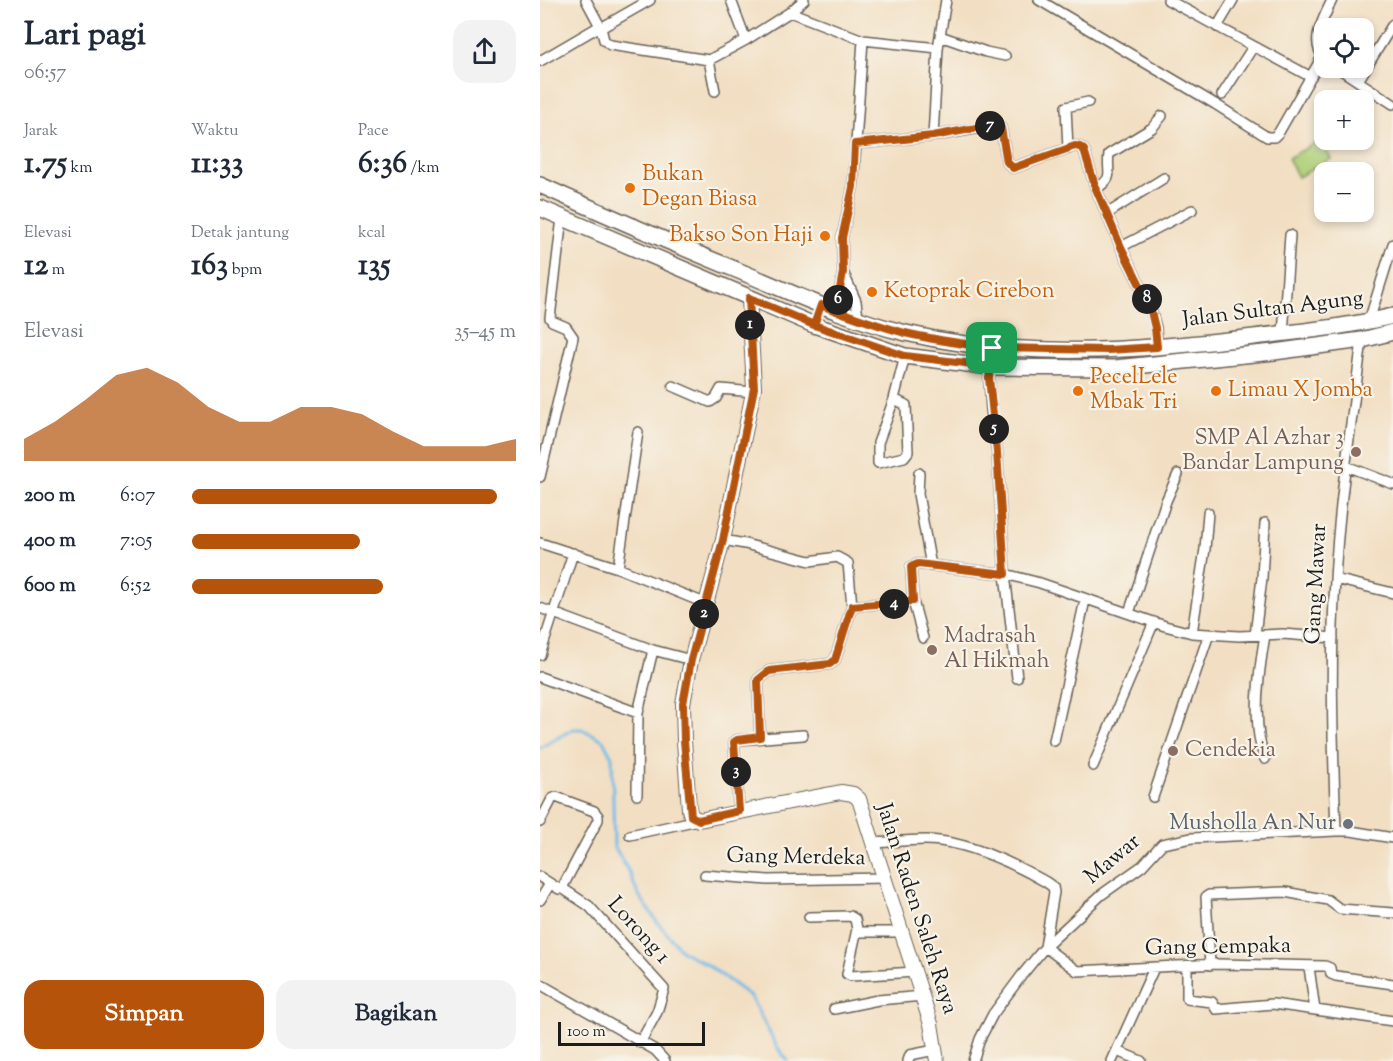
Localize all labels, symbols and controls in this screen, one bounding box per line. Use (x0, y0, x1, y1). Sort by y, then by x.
text: Lari pagi (24, 12, 146, 60)
map controls (1314, 18, 1374, 222)
button: locate (1314, 18, 1374, 78)
button: share (453, 20, 516, 83)
text: 06:57 (24, 59, 66, 88)
button: + (1314, 90, 1374, 150)
pin: 7 (975, 111, 1005, 141)
text: 7 (986, 114, 994, 137)
text: Jarak (24, 120, 58, 143)
text: Waktu (191, 120, 238, 143)
text: Pace (358, 120, 389, 143)
text: 1.75 (24, 143, 67, 186)
text: 11:33 (191, 143, 243, 186)
text: 6:36 (358, 143, 407, 186)
text: km (67, 157, 92, 180)
text: /km (407, 157, 440, 180)
place label: Bukan Degan Biasa (642, 159, 757, 216)
button: − (1314, 162, 1374, 222)
marker: Bukan Degan Biasa (623, 181, 637, 195)
place label: Bakso Son Haji (669, 220, 813, 252)
text: Elevasi (24, 222, 72, 245)
text: Detak jantung (191, 222, 289, 245)
text: kcal (358, 222, 386, 245)
marker: Bakso Son Haji (818, 229, 832, 243)
text: 12 (24, 245, 48, 288)
text: 163 (191, 245, 228, 288)
text: 135 (358, 245, 391, 288)
text: m (48, 259, 65, 282)
text: bpm (228, 259, 262, 282)
place label: Ketoprak Cirebon (884, 276, 1055, 308)
street label: Jalan Sultan Agung (1180, 283, 1365, 337)
pin: 8 (1132, 284, 1162, 314)
pin: 6 (823, 285, 853, 315)
marker: Ketoprak Cirebon (865, 285, 879, 299)
text: 8 (1143, 287, 1151, 310)
text: 6 (834, 288, 842, 311)
pin: 1 (735, 310, 765, 340)
text: 1 (747, 313, 753, 336)
text: Elevasi (24, 318, 84, 347)
text: 35–45 m (454, 318, 516, 347)
pin (966, 322, 1017, 373)
icon: arrive (975, 331, 1008, 364)
place label: PecelLele Mbak Tri (1090, 362, 1178, 419)
place label: Limau X Jomba (1228, 375, 1373, 407)
marker: PecelLele Mbak Tri (1071, 384, 1085, 398)
marker: Limau X Jomba (1209, 384, 1223, 398)
pin: 5 (979, 414, 1009, 444)
text: 5 (991, 417, 997, 440)
place label: SMP Al Azhar 3 Bandar Lampung (1182, 423, 1344, 480)
marker: SMP Al Azhar 3 Bandar Lampung (1349, 445, 1363, 459)
text: 200 m (24, 482, 75, 511)
text: 6:07 (120, 482, 155, 511)
street label: Gang Mawar (1298, 523, 1336, 645)
text: 400 m (24, 527, 76, 556)
text: 7:05 (120, 527, 152, 556)
text: 600 m (24, 572, 76, 601)
text: 6:52 (120, 572, 151, 601)
pin: 4 (879, 589, 909, 619)
text: 4 (890, 592, 898, 615)
pin: 2 (689, 599, 719, 629)
text: 2 (700, 602, 708, 625)
place label: Madrasah Al Hikmah (944, 621, 1050, 678)
marker: Madrasah Al Hikmah (925, 643, 939, 657)
place label: Cendekia (1185, 735, 1276, 767)
marker: Cendekia (1166, 744, 1180, 758)
pin: 3 (721, 757, 751, 787)
text: 3 (733, 760, 739, 783)
street label: Jalan Raden Saleh Raya (866, 799, 965, 1019)
place label: Musholla An Nur (1169, 808, 1336, 840)
marker: Musholla An Nur (1341, 817, 1355, 831)
street label: Mawar (1078, 827, 1148, 893)
street label: Gang Merdeka (726, 841, 866, 875)
street label: Lorong 1 (599, 890, 677, 972)
street label: Gang Cempaka (1145, 931, 1291, 965)
button: Simpan (24, 980, 264, 1049)
button: Bagikan (276, 980, 516, 1049)
scale bar (558, 1019, 705, 1046)
text: 100 m (567, 1021, 606, 1044)

